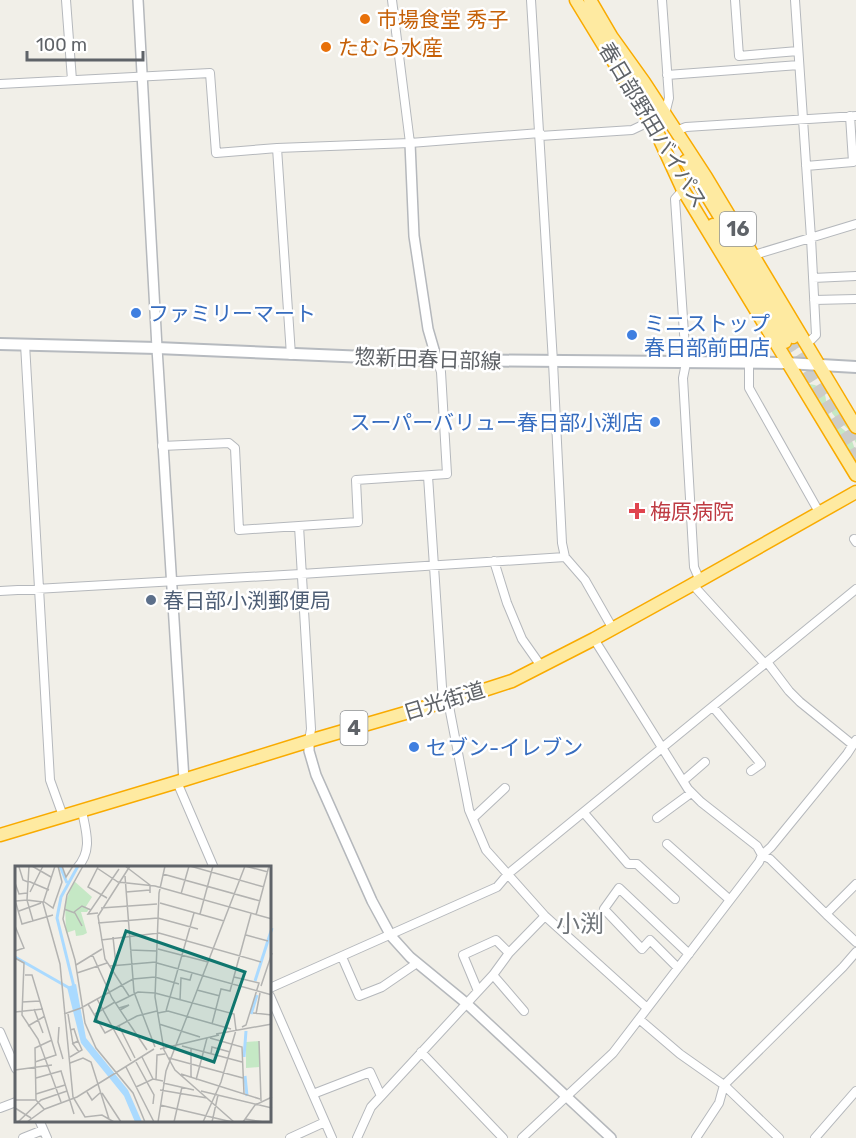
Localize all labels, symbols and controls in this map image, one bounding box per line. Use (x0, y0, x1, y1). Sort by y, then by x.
place label: 市場食堂 秀子 (377, 7, 508, 32)
marker: 市場食堂 秀子 (358, 12, 372, 26)
scale bar (27, 24, 142, 62)
text: 100 m (36, 34, 87, 56)
place label: たむら水産 (338, 35, 443, 60)
street label: 春日部野田バイパス (594, 38, 712, 212)
marker: たむら水産 (319, 40, 333, 54)
road number: 16 (720, 212, 756, 246)
place label: ファミリーマート (148, 301, 316, 326)
marker: ファミリーマート (129, 306, 143, 320)
place label: ミニストップ 春日部前田店 (644, 311, 770, 360)
marker: ミニストップ 春日部前田店 (625, 328, 639, 342)
street label: 惣新田春日部線 (354, 344, 502, 374)
place label: スーパーバリュー春日部小渕店 (349, 410, 643, 435)
marker: スーパーバリュー春日部小渕店 (648, 415, 662, 429)
place label: 梅原病院 (650, 499, 734, 524)
marker: 梅原病院 (628, 502, 646, 520)
place label: 春日部小渕郵便局 (163, 588, 331, 613)
marker: 春日部小渕郵便局 (144, 593, 158, 607)
street label: 日光街道 (400, 677, 488, 725)
road number: 4 (340, 711, 368, 745)
place label: セブン-イレブン (426, 735, 583, 760)
marker: セブン-イレブン (407, 740, 421, 754)
inset map (15, 866, 272, 1123)
district label: 小渕 (556, 910, 604, 938)

